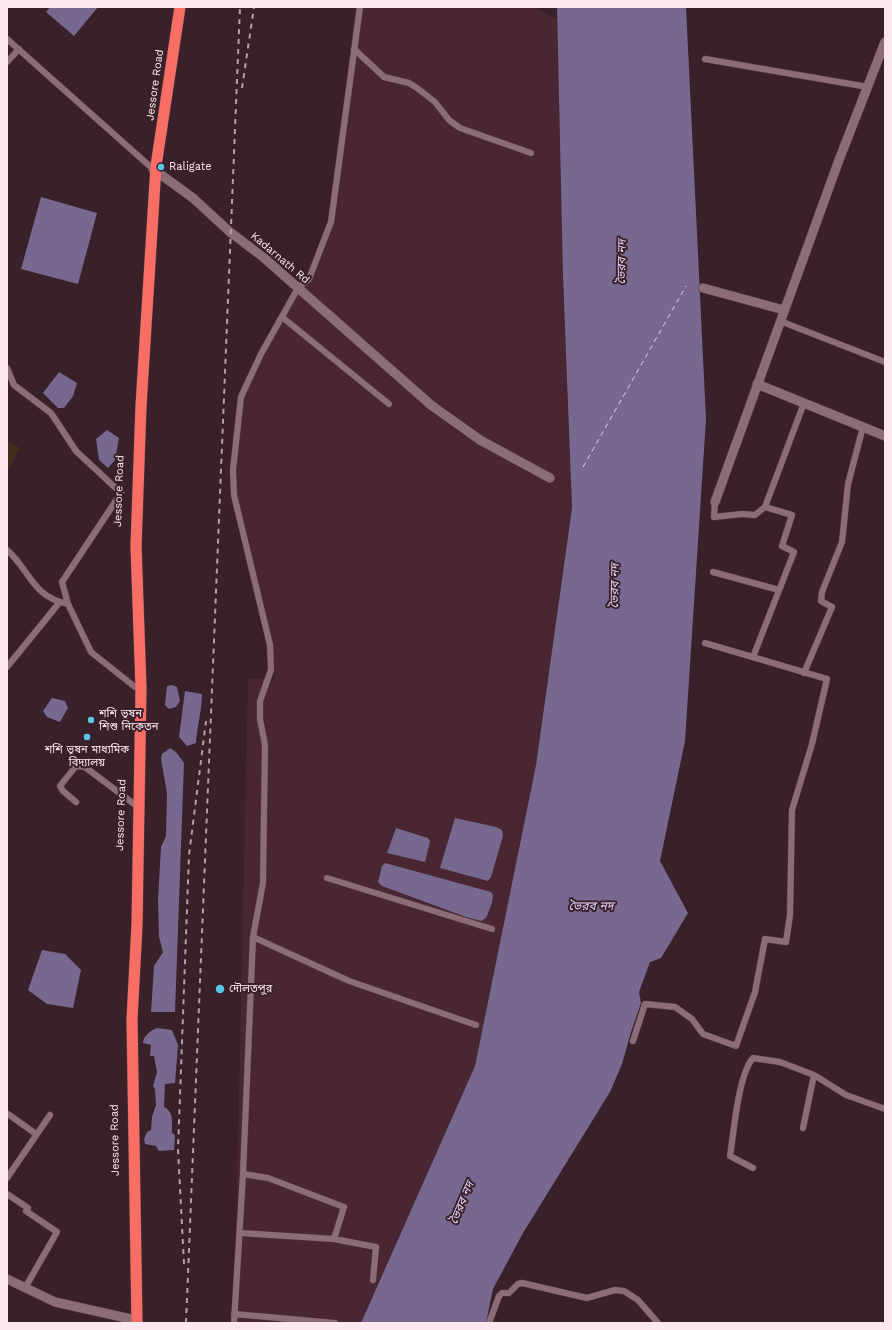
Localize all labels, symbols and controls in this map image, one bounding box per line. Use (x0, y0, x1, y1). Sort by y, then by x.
street label: Jessore Road (143, 48, 167, 122)
place label: Raligate (169, 160, 212, 174)
marker: Raligate (156, 162, 166, 172)
street label: Kadarnath Rd (248, 230, 312, 286)
water label: ভৈরব নদ (614, 239, 630, 285)
street label: Jessore Road (111, 455, 127, 527)
water label: ভৈরব নদ (607, 563, 623, 609)
place label: শশি ভূষন শিশু নিকেতন (99, 707, 158, 733)
marker: শশি ভূষন শিশু নিকেতন (86, 715, 96, 725)
marker: শশি ভূষন মাধ্যমিক বিদ্যালয় (82, 732, 92, 742)
place label: শশি ভূষন মাধ্যমিক বিদ্যালয় (45, 743, 129, 769)
street label: Jessore Road (113, 779, 129, 851)
water label: ভৈরব নদ (569, 899, 613, 913)
place label: দৌলতপুর (229, 982, 272, 996)
marker: দৌলতপুর (214, 983, 226, 995)
street label: Jessore Road (108, 1104, 122, 1176)
water label: ভৈরব নদ (447, 1180, 477, 1226)

